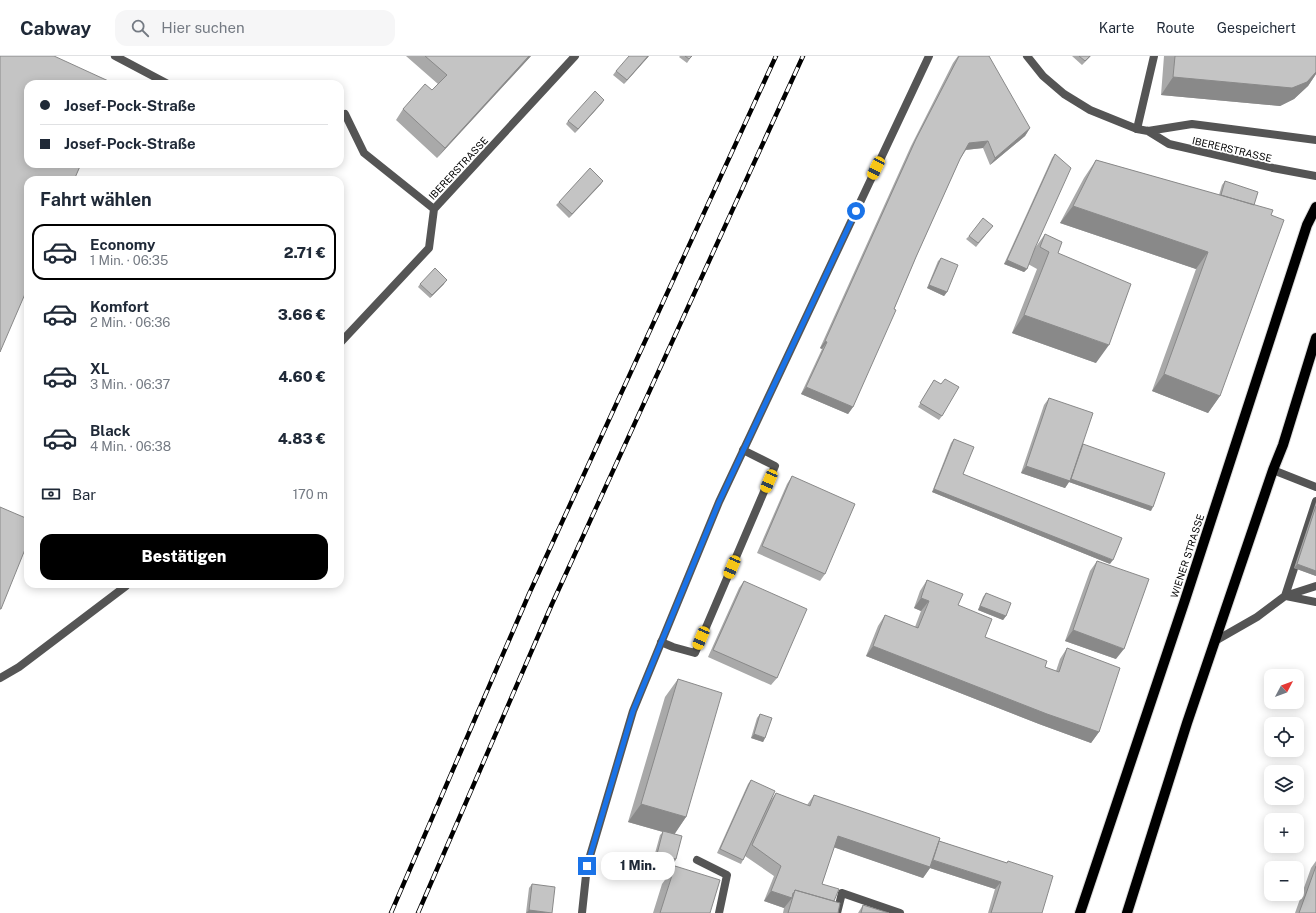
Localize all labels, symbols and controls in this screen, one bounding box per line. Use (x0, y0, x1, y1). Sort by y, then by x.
search box (115, 10, 395, 46)
text: Cabway (20, 17, 91, 39)
icon: search (129, 17, 151, 39)
text: Hier suchen (161, 19, 245, 36)
text: Karte (1099, 20, 1134, 36)
text: Route (1156, 20, 1195, 36)
text: Gespeichert (1217, 20, 1296, 36)
text: Josef-Pock-Straße (64, 97, 196, 114)
street label: IBERERSTRASSE (426, 134, 490, 202)
street label: IBERERSTRASSE (1191, 134, 1273, 164)
text: Josef-Pock-Straße (64, 135, 196, 152)
car (865, 155, 887, 181)
text: Fahrt wählen (40, 189, 152, 210)
route start (847, 202, 865, 220)
icon: car (42, 234, 78, 270)
text: Economy (90, 236, 155, 253)
text: 2.71 € (284, 244, 326, 261)
text: 1 Min. · 06:35 (90, 253, 168, 268)
icon: car (42, 296, 78, 332)
text: Komfort (90, 298, 149, 315)
text: 3.66 € (278, 306, 326, 323)
text: 2 Min. · 06:36 (90, 315, 170, 330)
icon: car (42, 358, 78, 394)
text: XL (90, 360, 109, 377)
text: 4.60 € (278, 368, 326, 385)
text: 3 Min. · 06:37 (90, 377, 170, 392)
icon: car (42, 420, 78, 456)
text: Black (90, 422, 130, 439)
text: 4.83 € (278, 430, 326, 447)
text: 4 Min. · 06:38 (90, 439, 171, 454)
car (759, 468, 779, 494)
icon: cash (40, 483, 62, 505)
text: Bar (72, 486, 96, 503)
text: 170 m (293, 487, 328, 502)
street label: WIENER STRASSE (1168, 513, 1206, 599)
button: Bestätigen (40, 534, 328, 580)
car (722, 554, 742, 580)
car (691, 625, 711, 651)
north arrow (1264, 669, 1304, 709)
map controls (1264, 669, 1304, 901)
button: locate (1264, 717, 1304, 757)
button: layers (1264, 765, 1304, 805)
button: + (1264, 813, 1304, 853)
callout: 1 Min. (601, 852, 675, 880)
route end (578, 857, 596, 875)
text: 1 Min. (620, 858, 656, 873)
button: − (1264, 861, 1304, 901)

